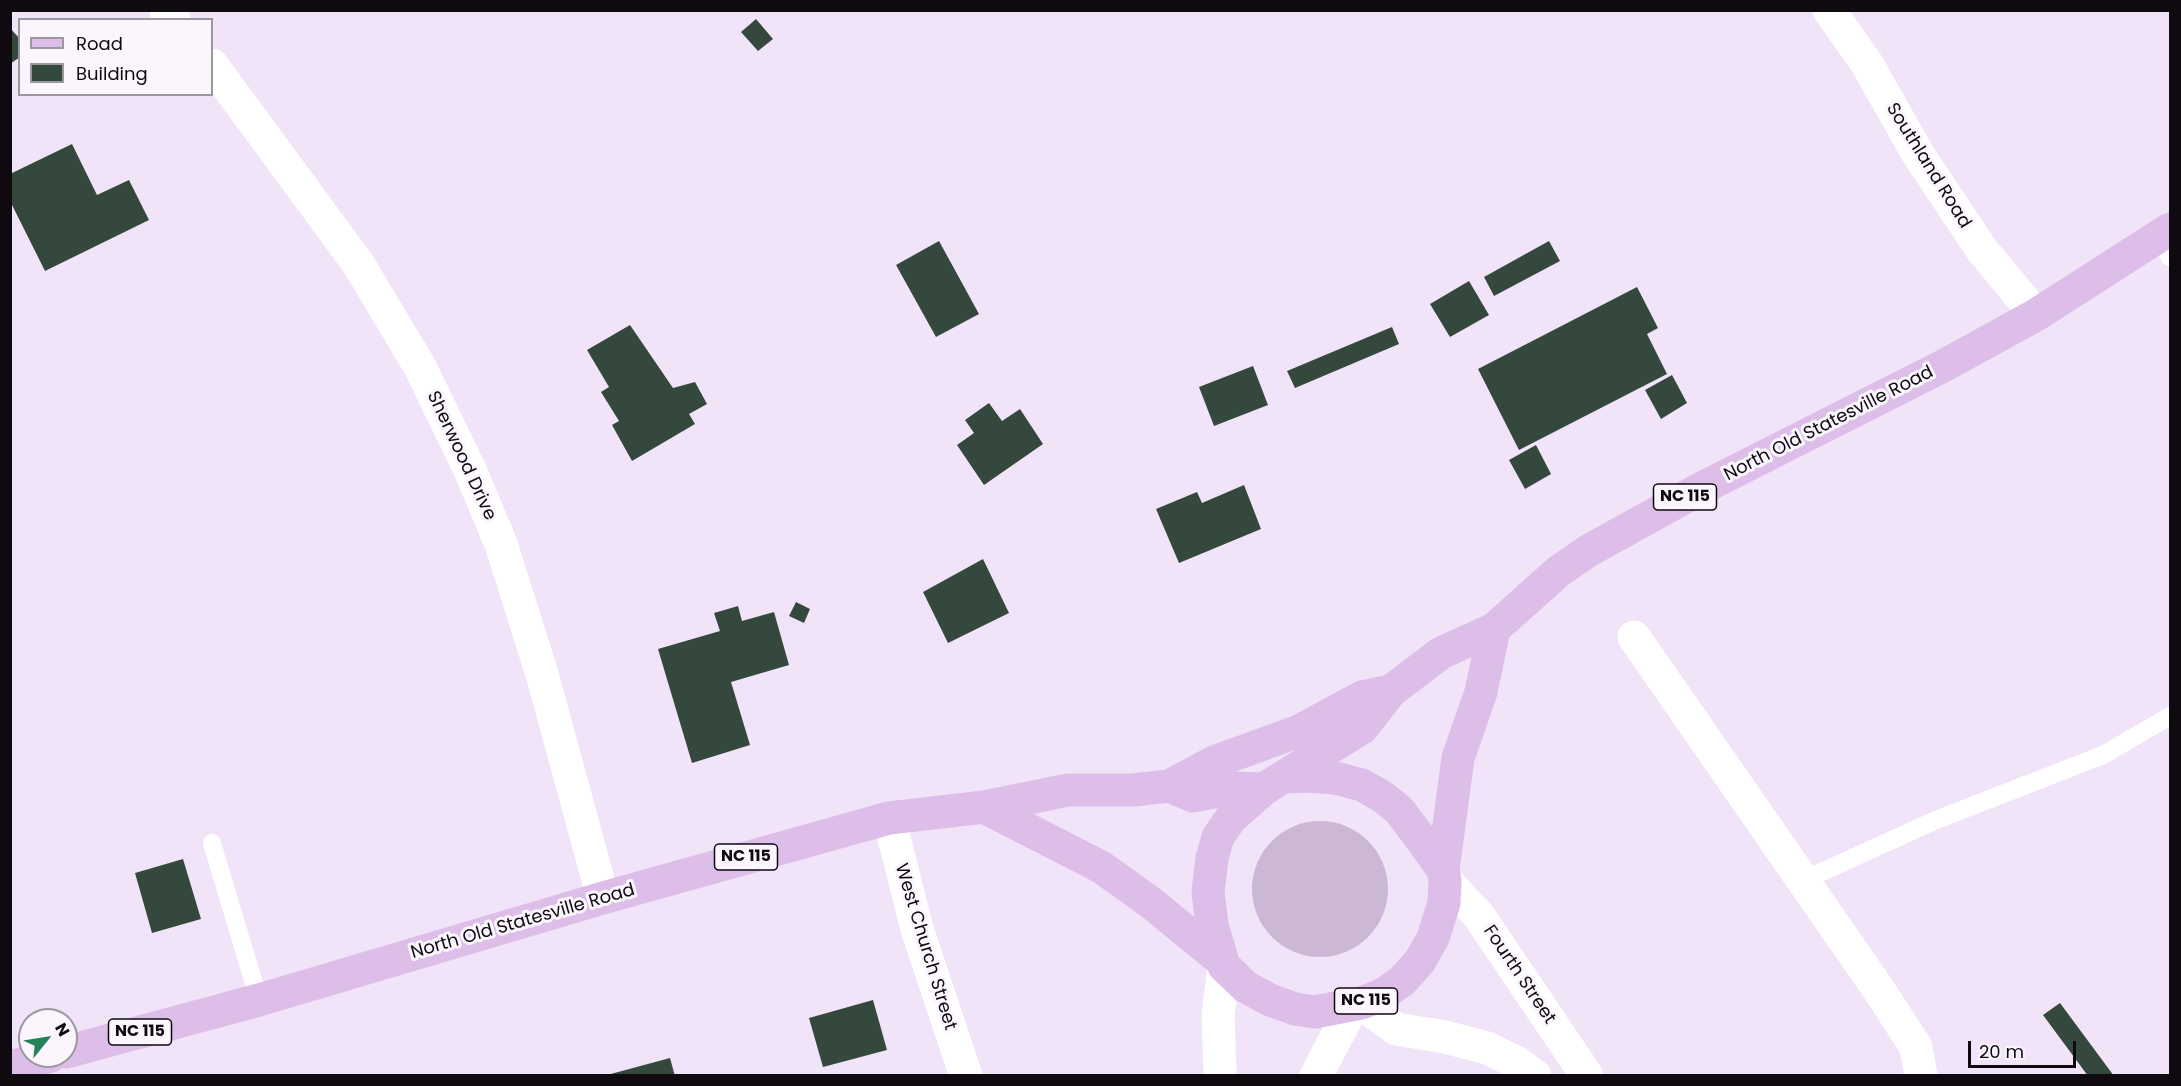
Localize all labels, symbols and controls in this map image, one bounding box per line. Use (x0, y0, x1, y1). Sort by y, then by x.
legend (18, 18, 213, 96)
text: Road (76, 31, 123, 56)
text: Building (76, 61, 148, 86)
street label: Southland Road (1881, 99, 1975, 233)
street label: North Old Statesville Road (1721, 362, 1937, 486)
street label: Sherwood Drive (422, 388, 500, 524)
road number: NC 115 (1654, 484, 1716, 510)
road number: NC 115 (714, 844, 777, 870)
street label: West Church Street (889, 861, 961, 1033)
street label: North Old Statesville Road (409, 880, 637, 964)
street label: Fourth Street (1478, 922, 1560, 1028)
road number: NC 115 (1334, 988, 1398, 1014)
north arrow (18, 1008, 78, 1068)
text: N (49, 1019, 75, 1041)
road number: NC 115 (108, 1019, 172, 1045)
scale bar (1971, 1029, 2079, 1067)
text: 20 m (1979, 1039, 2024, 1064)

